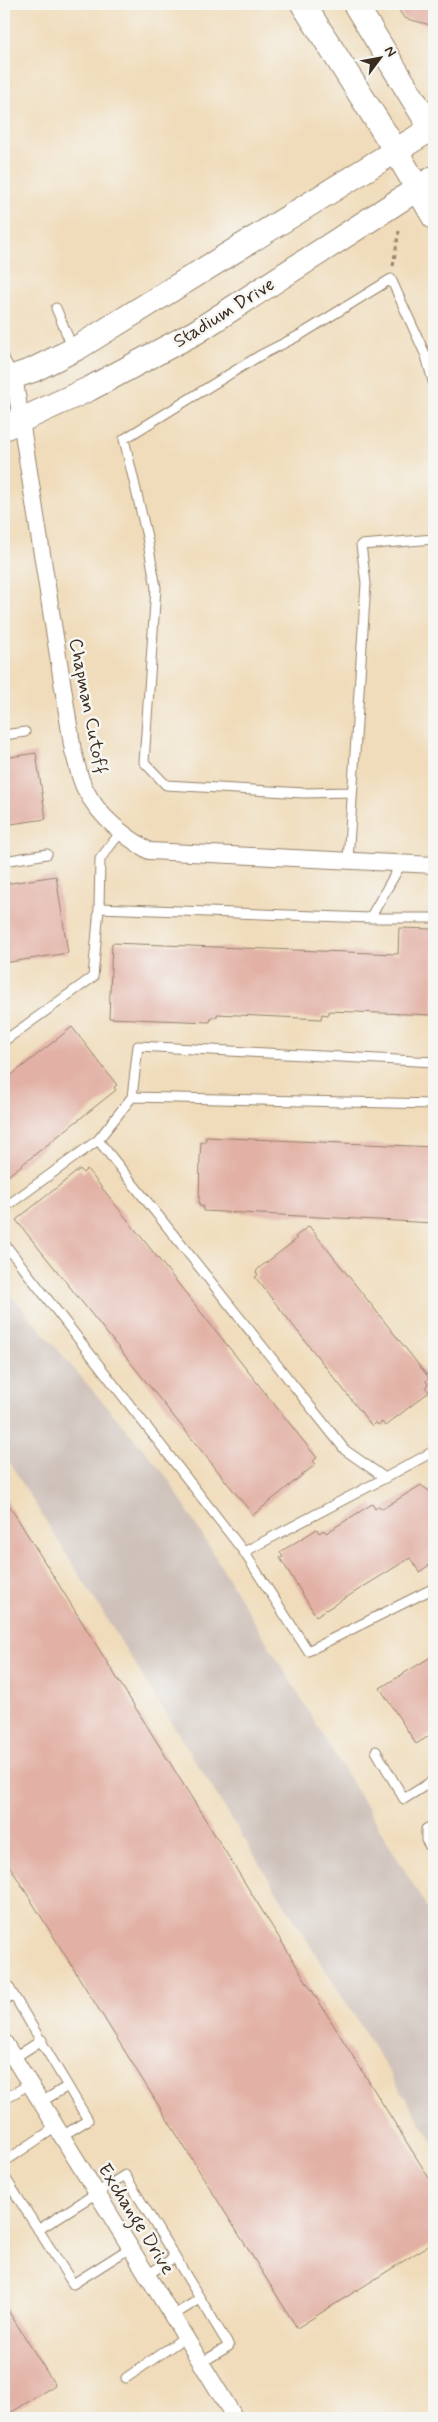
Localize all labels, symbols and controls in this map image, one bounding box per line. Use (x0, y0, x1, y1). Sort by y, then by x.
north arrow (356, 32, 406, 82)
text: N (380, 43, 400, 60)
street label: Stadium Drive (169, 272, 279, 354)
street label: Chapman Cutoff (63, 636, 113, 776)
street label: Exchange Drive (89, 2159, 180, 2281)

